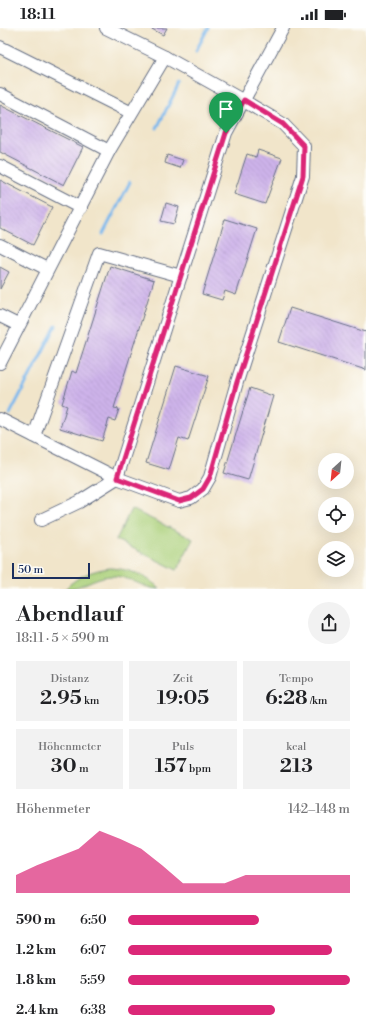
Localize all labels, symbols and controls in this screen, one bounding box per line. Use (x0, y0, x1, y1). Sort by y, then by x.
text: 18:11 (20, 5, 56, 24)
pin (209, 92, 243, 133)
icon: arrive (215, 98, 237, 120)
north arrow (318, 453, 354, 489)
map controls (318, 453, 354, 577)
button: locate (318, 497, 354, 533)
button: layers (318, 541, 354, 577)
scale bar (12, 561, 90, 580)
text: 50 m (18, 563, 43, 577)
text: Abendlauf (16, 601, 123, 628)
button: share (308, 602, 350, 644)
text: 18:11 · 5 × 590 m (16, 630, 109, 646)
text: Distanz (50, 672, 89, 686)
text: Zeit (173, 672, 193, 686)
text: Tempo (279, 672, 314, 686)
text: 2.95 (40, 686, 82, 711)
text: 19:05 (157, 686, 209, 711)
text: 6:28 (265, 686, 308, 711)
text: km (82, 694, 99, 708)
text: /km (308, 694, 327, 708)
text: Höhenmeter (38, 740, 101, 754)
text: Puls (172, 740, 194, 754)
text: kcal (286, 740, 306, 754)
text: 30 (51, 754, 77, 779)
text: 157 (155, 754, 187, 779)
text: 213 (280, 754, 313, 779)
text: m (77, 762, 89, 776)
text: bpm (187, 762, 211, 776)
text: Höhenmeter (16, 801, 90, 817)
text: 142–148 m (288, 801, 350, 817)
text: 590 m (16, 912, 56, 928)
text: 6:50 (80, 912, 107, 928)
text: 1.2 km (16, 942, 56, 958)
text: 6:07 (80, 942, 106, 958)
text: 1.8 km (16, 972, 56, 988)
text: 5:59 (80, 972, 105, 988)
text: 2.4 km (16, 1002, 58, 1018)
text: 6:38 (80, 1002, 106, 1018)

